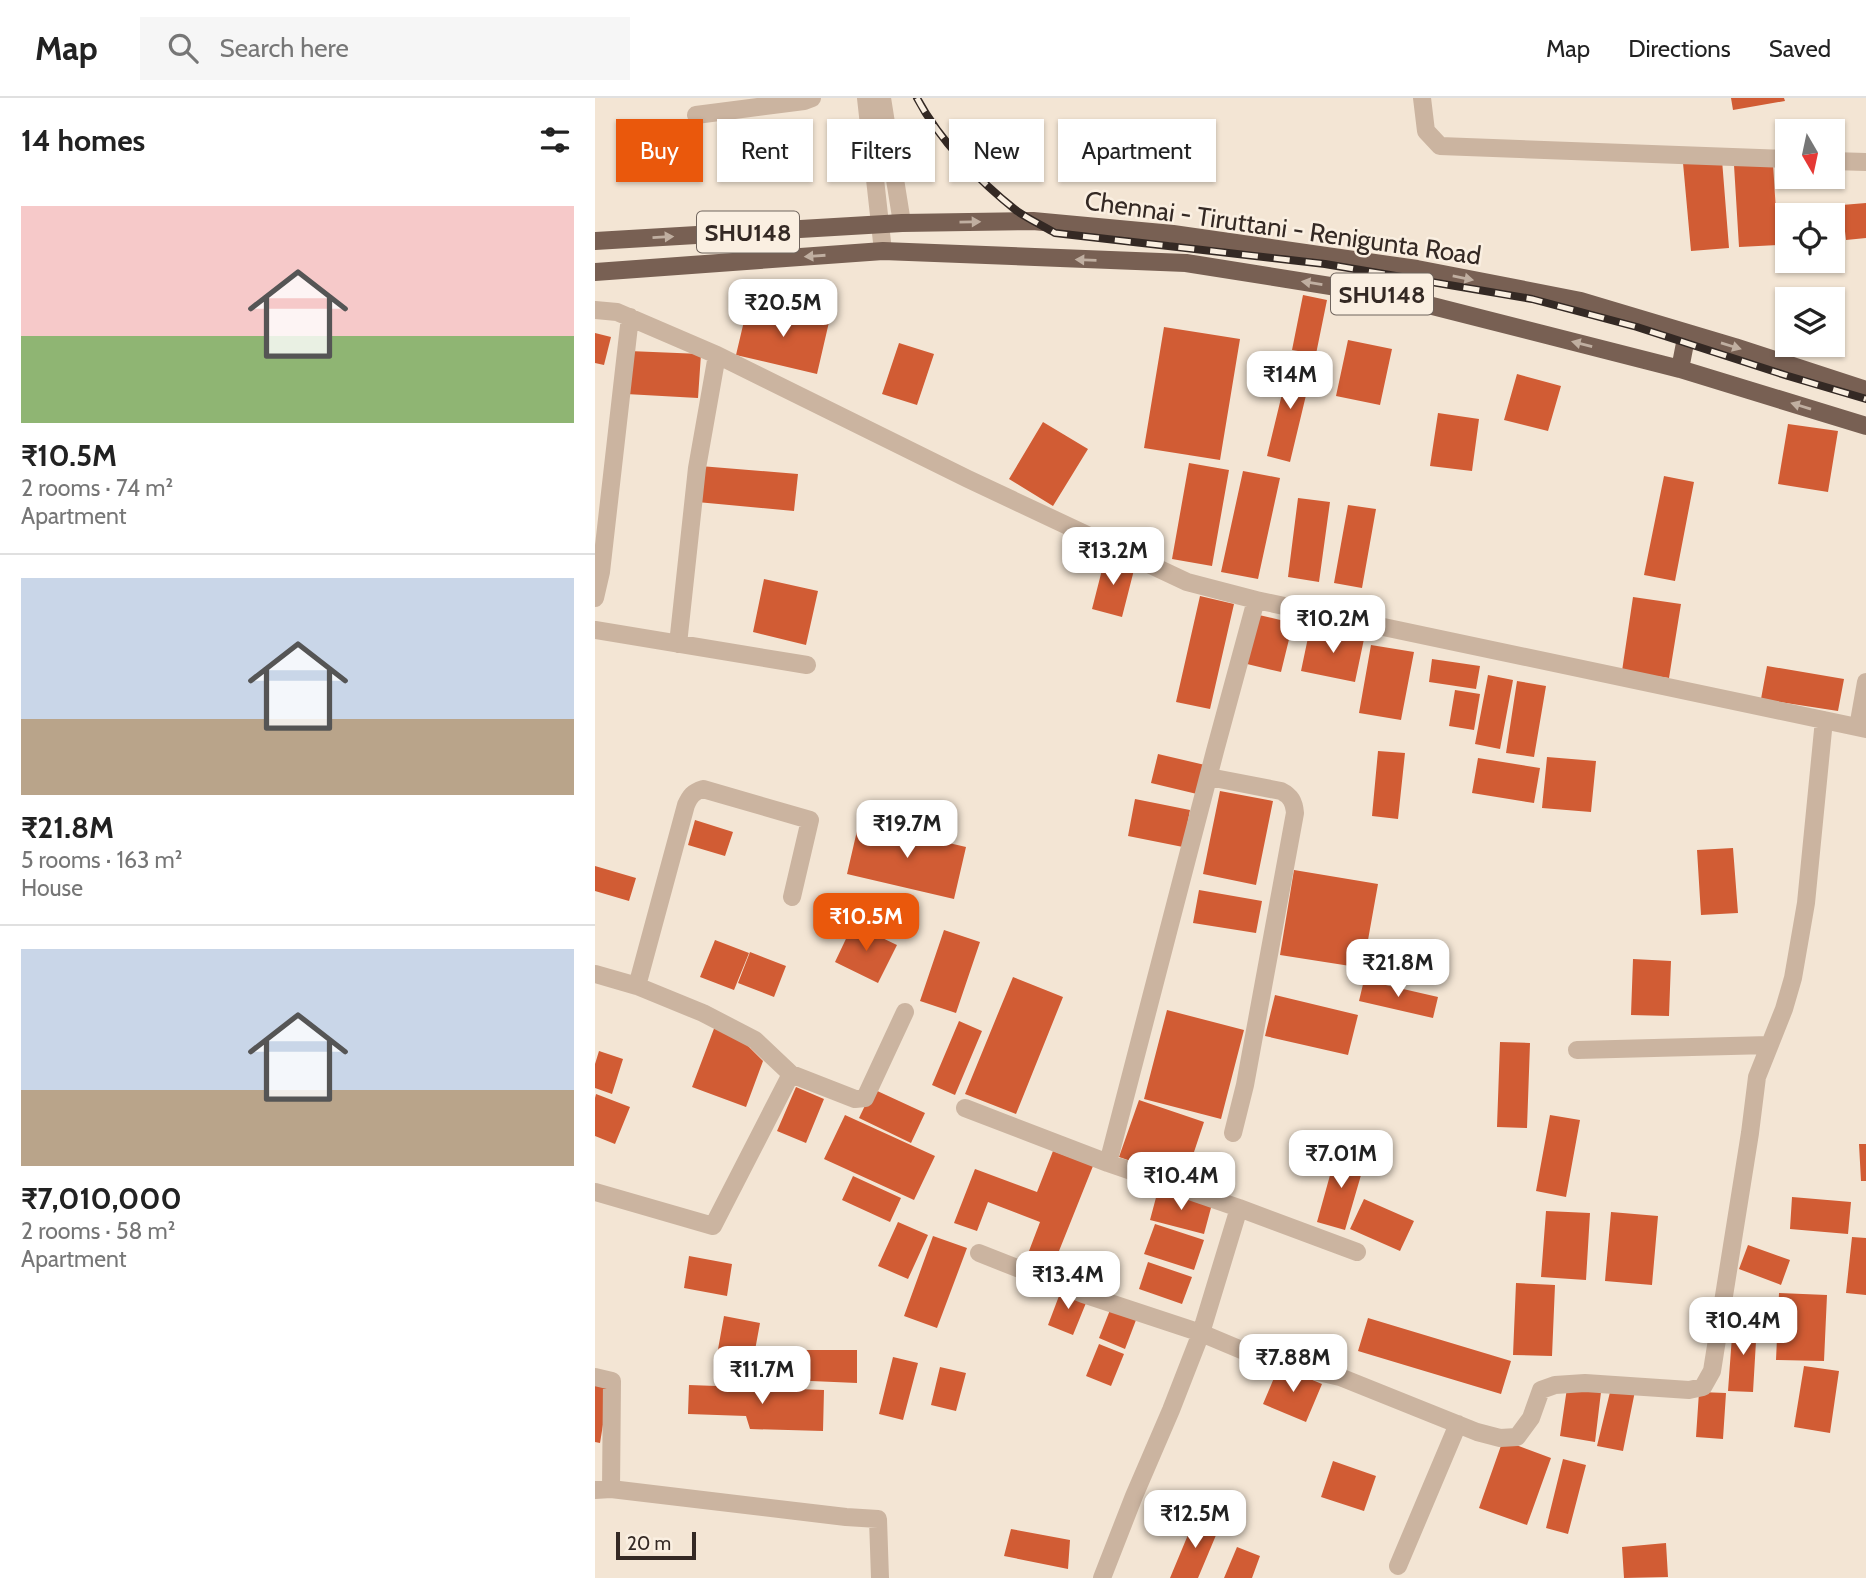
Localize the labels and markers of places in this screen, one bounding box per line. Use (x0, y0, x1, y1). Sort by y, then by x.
pin: ₹20.5M (726, 280, 840, 339)
pin: ₹14M (1249, 352, 1331, 411)
pin: ₹13.2M (1056, 528, 1170, 587)
pin: ₹10.2M (1276, 596, 1390, 655)
pin: ₹19.7M (850, 800, 964, 860)
pin: ₹10.5M (809, 894, 923, 953)
pin: ₹21.8M (1341, 940, 1455, 999)
pin: ₹7.01M (1284, 1130, 1398, 1190)
pin: ₹10.4M (1124, 1152, 1238, 1212)
pin: ₹13.4M (1011, 1252, 1125, 1311)
pin: ₹10.4M (1686, 1298, 1800, 1357)
pin: ₹7.88M (1236, 1334, 1350, 1394)
pin: ₹11.7M (705, 1346, 819, 1406)
pin: ₹12.5M (1138, 1490, 1252, 1550)

